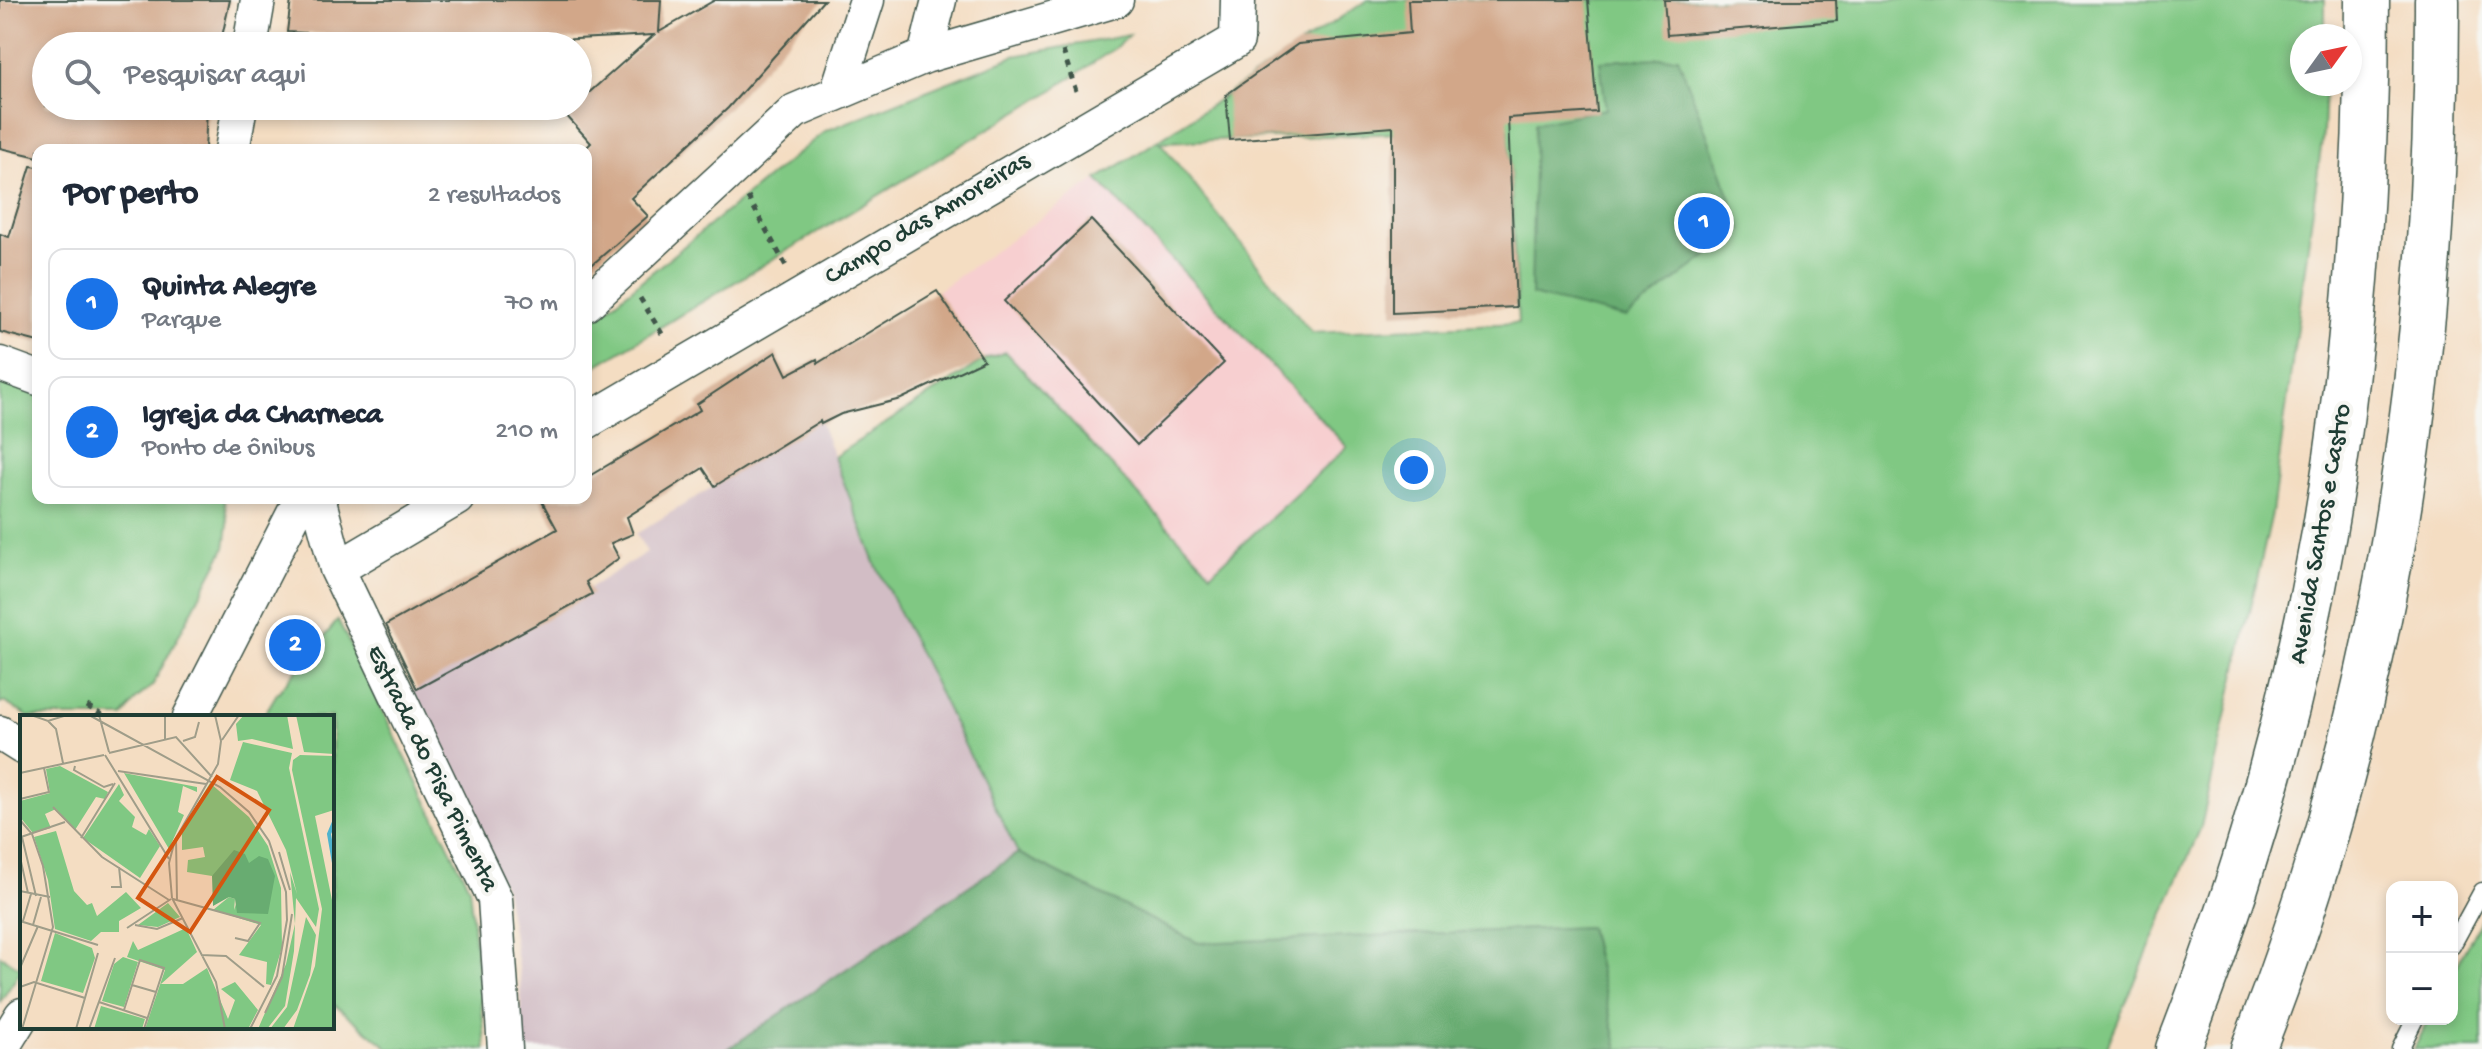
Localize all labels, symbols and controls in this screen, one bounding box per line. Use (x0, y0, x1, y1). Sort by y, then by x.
north arrow (2290, 24, 2362, 96)
search box (32, 32, 592, 120)
icon: search (60, 54, 104, 98)
text: Pesquisar aqui (124, 59, 306, 94)
street label: Campo das Amoreiras (820, 146, 1037, 293)
text: Por perto (64, 176, 198, 216)
text: 2 resultados (428, 181, 560, 212)
pin: 1 (1678, 193, 1730, 253)
text: Quinta Alegre (142, 271, 316, 306)
text: 1 (87, 289, 97, 320)
text: 70 m (505, 289, 558, 320)
text: Parque (142, 306, 221, 337)
text: Igreja da Charneca (142, 399, 382, 434)
street label: Avenida Santos e Castro (2284, 401, 2360, 667)
text: 2 (86, 417, 98, 448)
text: 210 m (495, 417, 558, 448)
text: Ponto de ônibus (142, 434, 314, 465)
your location (1394, 450, 1434, 490)
pin: 2 (269, 615, 321, 675)
street label: Estrada do Pisa Pimenta (358, 641, 505, 899)
inset map (20, 715, 334, 1029)
map controls (2386, 881, 2458, 1025)
button: + (2386, 881, 2458, 953)
button: − (2386, 953, 2458, 1025)

